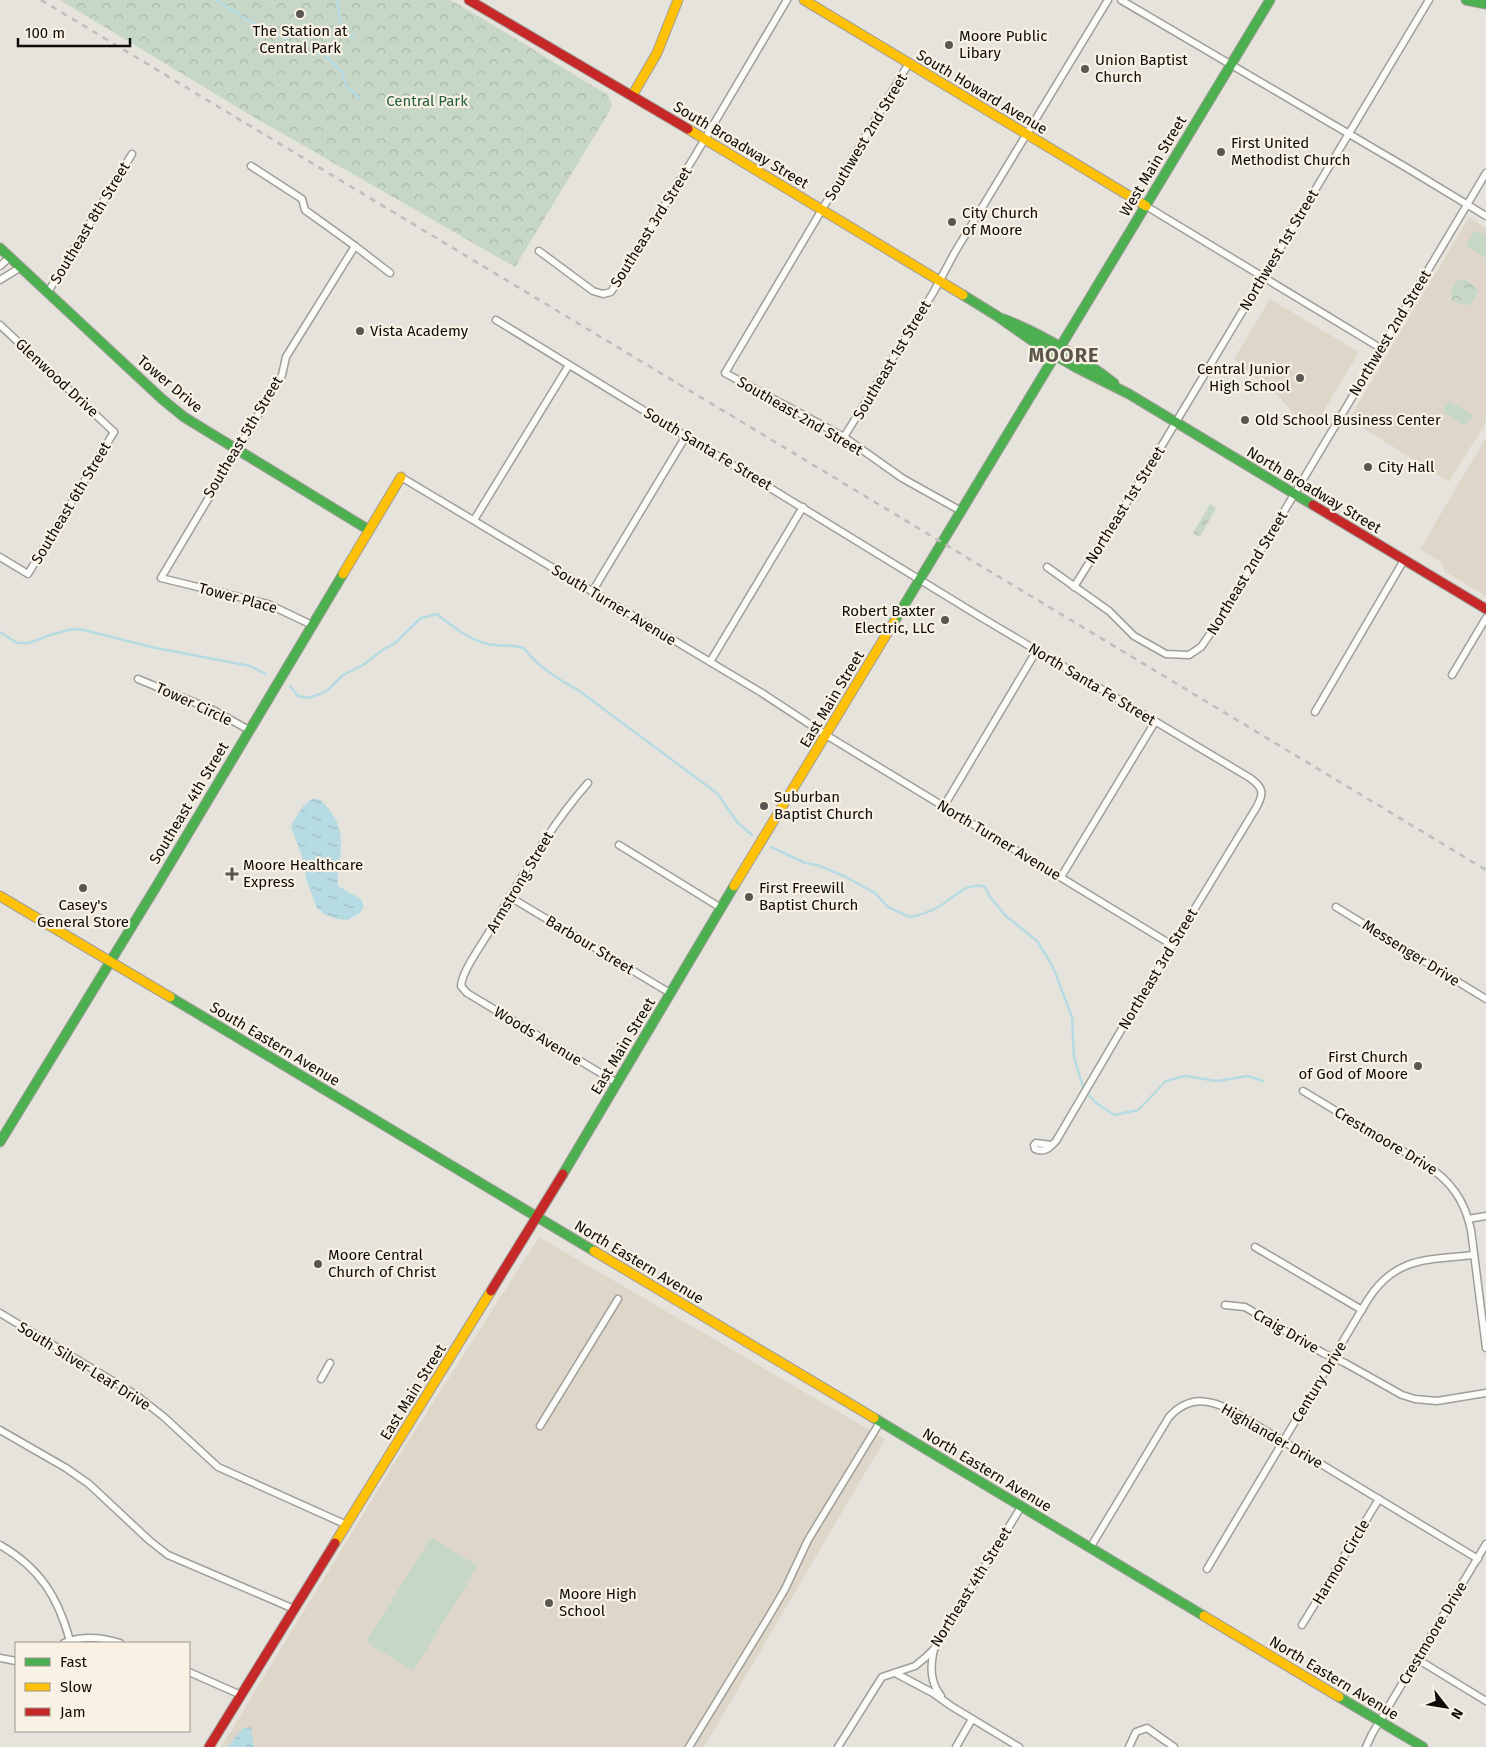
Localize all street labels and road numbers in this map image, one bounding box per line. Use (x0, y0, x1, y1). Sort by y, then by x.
street label: South Howard Avenue (913, 46, 1051, 138)
street label: Southwest 2nd Street (821, 70, 911, 204)
street label: South Broadway Street (670, 97, 812, 193)
street label: West Main Street (1116, 112, 1190, 220)
street label: Southeast 8th Street (46, 158, 134, 287)
street label: Southeast 3rd Street (607, 163, 696, 291)
street label: Northwest 1st Street (1236, 186, 1323, 314)
street label: Northwest 2nd Street (1345, 266, 1435, 399)
street label: Southeast 1st Street (849, 297, 935, 423)
street label: Glenwood Drive (12, 335, 102, 421)
street label: Tower Drive (134, 352, 206, 416)
street label: Southeast 5th Street (200, 372, 287, 501)
street label: Southeast 2nd Street (734, 373, 867, 460)
street label: South Santa Fe Street (641, 404, 776, 495)
street label: Southeast 6th Street (27, 438, 115, 567)
street label: Northeast 1st Street (1082, 442, 1169, 567)
street label: North Broadway Street (1243, 443, 1385, 538)
street label: Northeast 2nd Street (1203, 507, 1291, 638)
street label: South Turner Avenue (548, 561, 680, 649)
street label: Tower Place (197, 579, 279, 617)
street label: North Santa Fe Street (1025, 639, 1159, 729)
street label: East Main Street (796, 647, 868, 751)
street label: Tower Circle (153, 679, 235, 729)
street label: Southeast 4th Street (145, 738, 233, 867)
street label: North Turner Avenue (934, 796, 1064, 884)
street label: Armstrong Street (483, 828, 558, 936)
street label: Northeast 3rd Street (1115, 905, 1202, 1033)
street label: Barbour Street (543, 912, 638, 979)
street label: Messenger Drive (1359, 916, 1463, 990)
street label: East Main Street (587, 994, 659, 1098)
street label: South Eastern Avenue (207, 998, 343, 1090)
street label: Woods Avenue (491, 1003, 585, 1069)
street label: Crestmoore Drive (1331, 1103, 1441, 1179)
street label: North Eastern Avenue (571, 1216, 707, 1308)
street label: Craig Drive (1250, 1305, 1322, 1357)
street label: South Silver Leaf Drive (14, 1318, 154, 1414)
street label: Century Drive (1288, 1338, 1350, 1426)
street label: East Main Street (376, 1340, 450, 1443)
street label: Highlander Drive (1218, 1400, 1326, 1472)
street label: North Eastern Avenue (919, 1424, 1055, 1516)
street label: Harmon Circle (1309, 1516, 1373, 1608)
street label: Northeast 4th Street (927, 1523, 1016, 1650)
street label: Crestmoore Drive (1395, 1578, 1471, 1688)
street label: North Eastern Avenue (1266, 1632, 1402, 1724)

